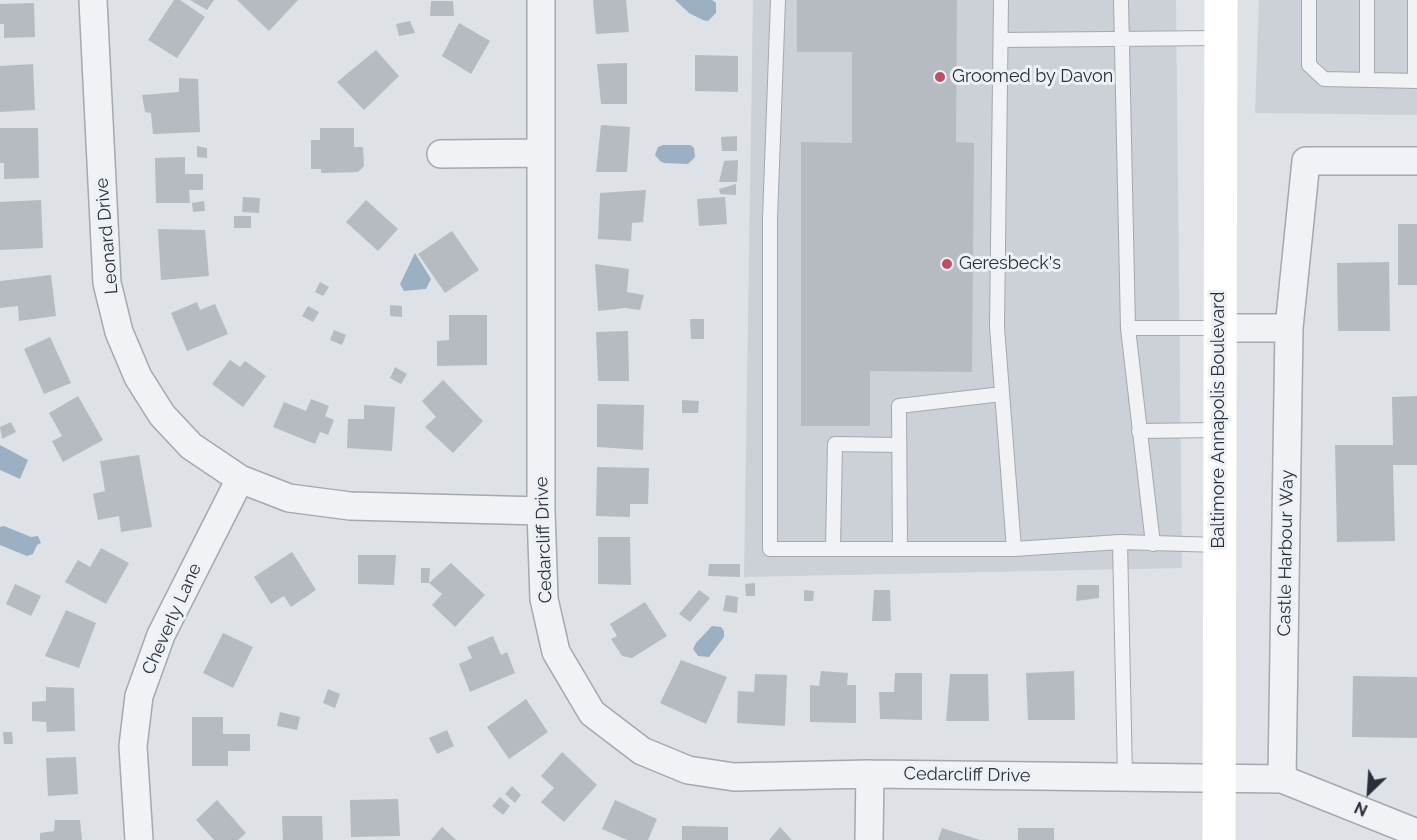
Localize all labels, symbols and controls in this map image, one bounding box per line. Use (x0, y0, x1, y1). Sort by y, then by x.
place label: Groomed by Davon (952, 66, 1113, 88)
marker: Groomed by Davon (933, 70, 947, 84)
street label: Leonard Drive (91, 177, 123, 295)
place label: Geresbeck's (959, 253, 1061, 275)
marker: Geresbeck's (940, 257, 954, 271)
street label: Baltimore Annapolis Boulevard (1208, 291, 1230, 549)
street label: Castle Harbour Way (1274, 469, 1298, 637)
street label: Cedarcliff Drive (531, 476, 557, 604)
street label: Cheverly Lane (138, 560, 206, 678)
north arrow (1339, 762, 1399, 822)
street label: Cedarcliff Drive (903, 763, 1031, 787)
text: N (1352, 798, 1371, 820)

